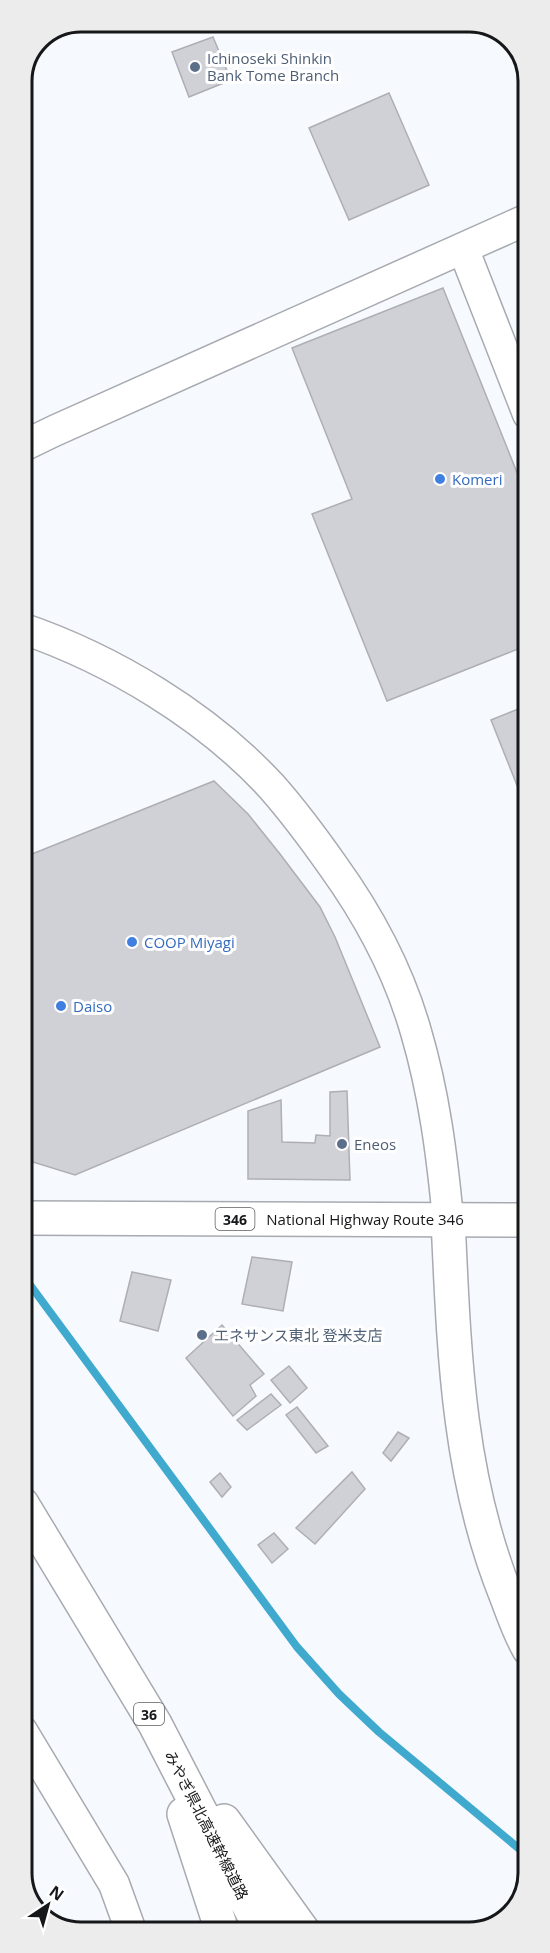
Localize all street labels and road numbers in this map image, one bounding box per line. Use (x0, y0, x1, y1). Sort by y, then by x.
road number: 346 (216, 1208, 254, 1230)
street label: National Highway Route 346 (266, 1209, 464, 1229)
road number: 36 (134, 1703, 164, 1725)
street label: みやぎ県北高速幹線道路 (161, 1747, 253, 1903)

